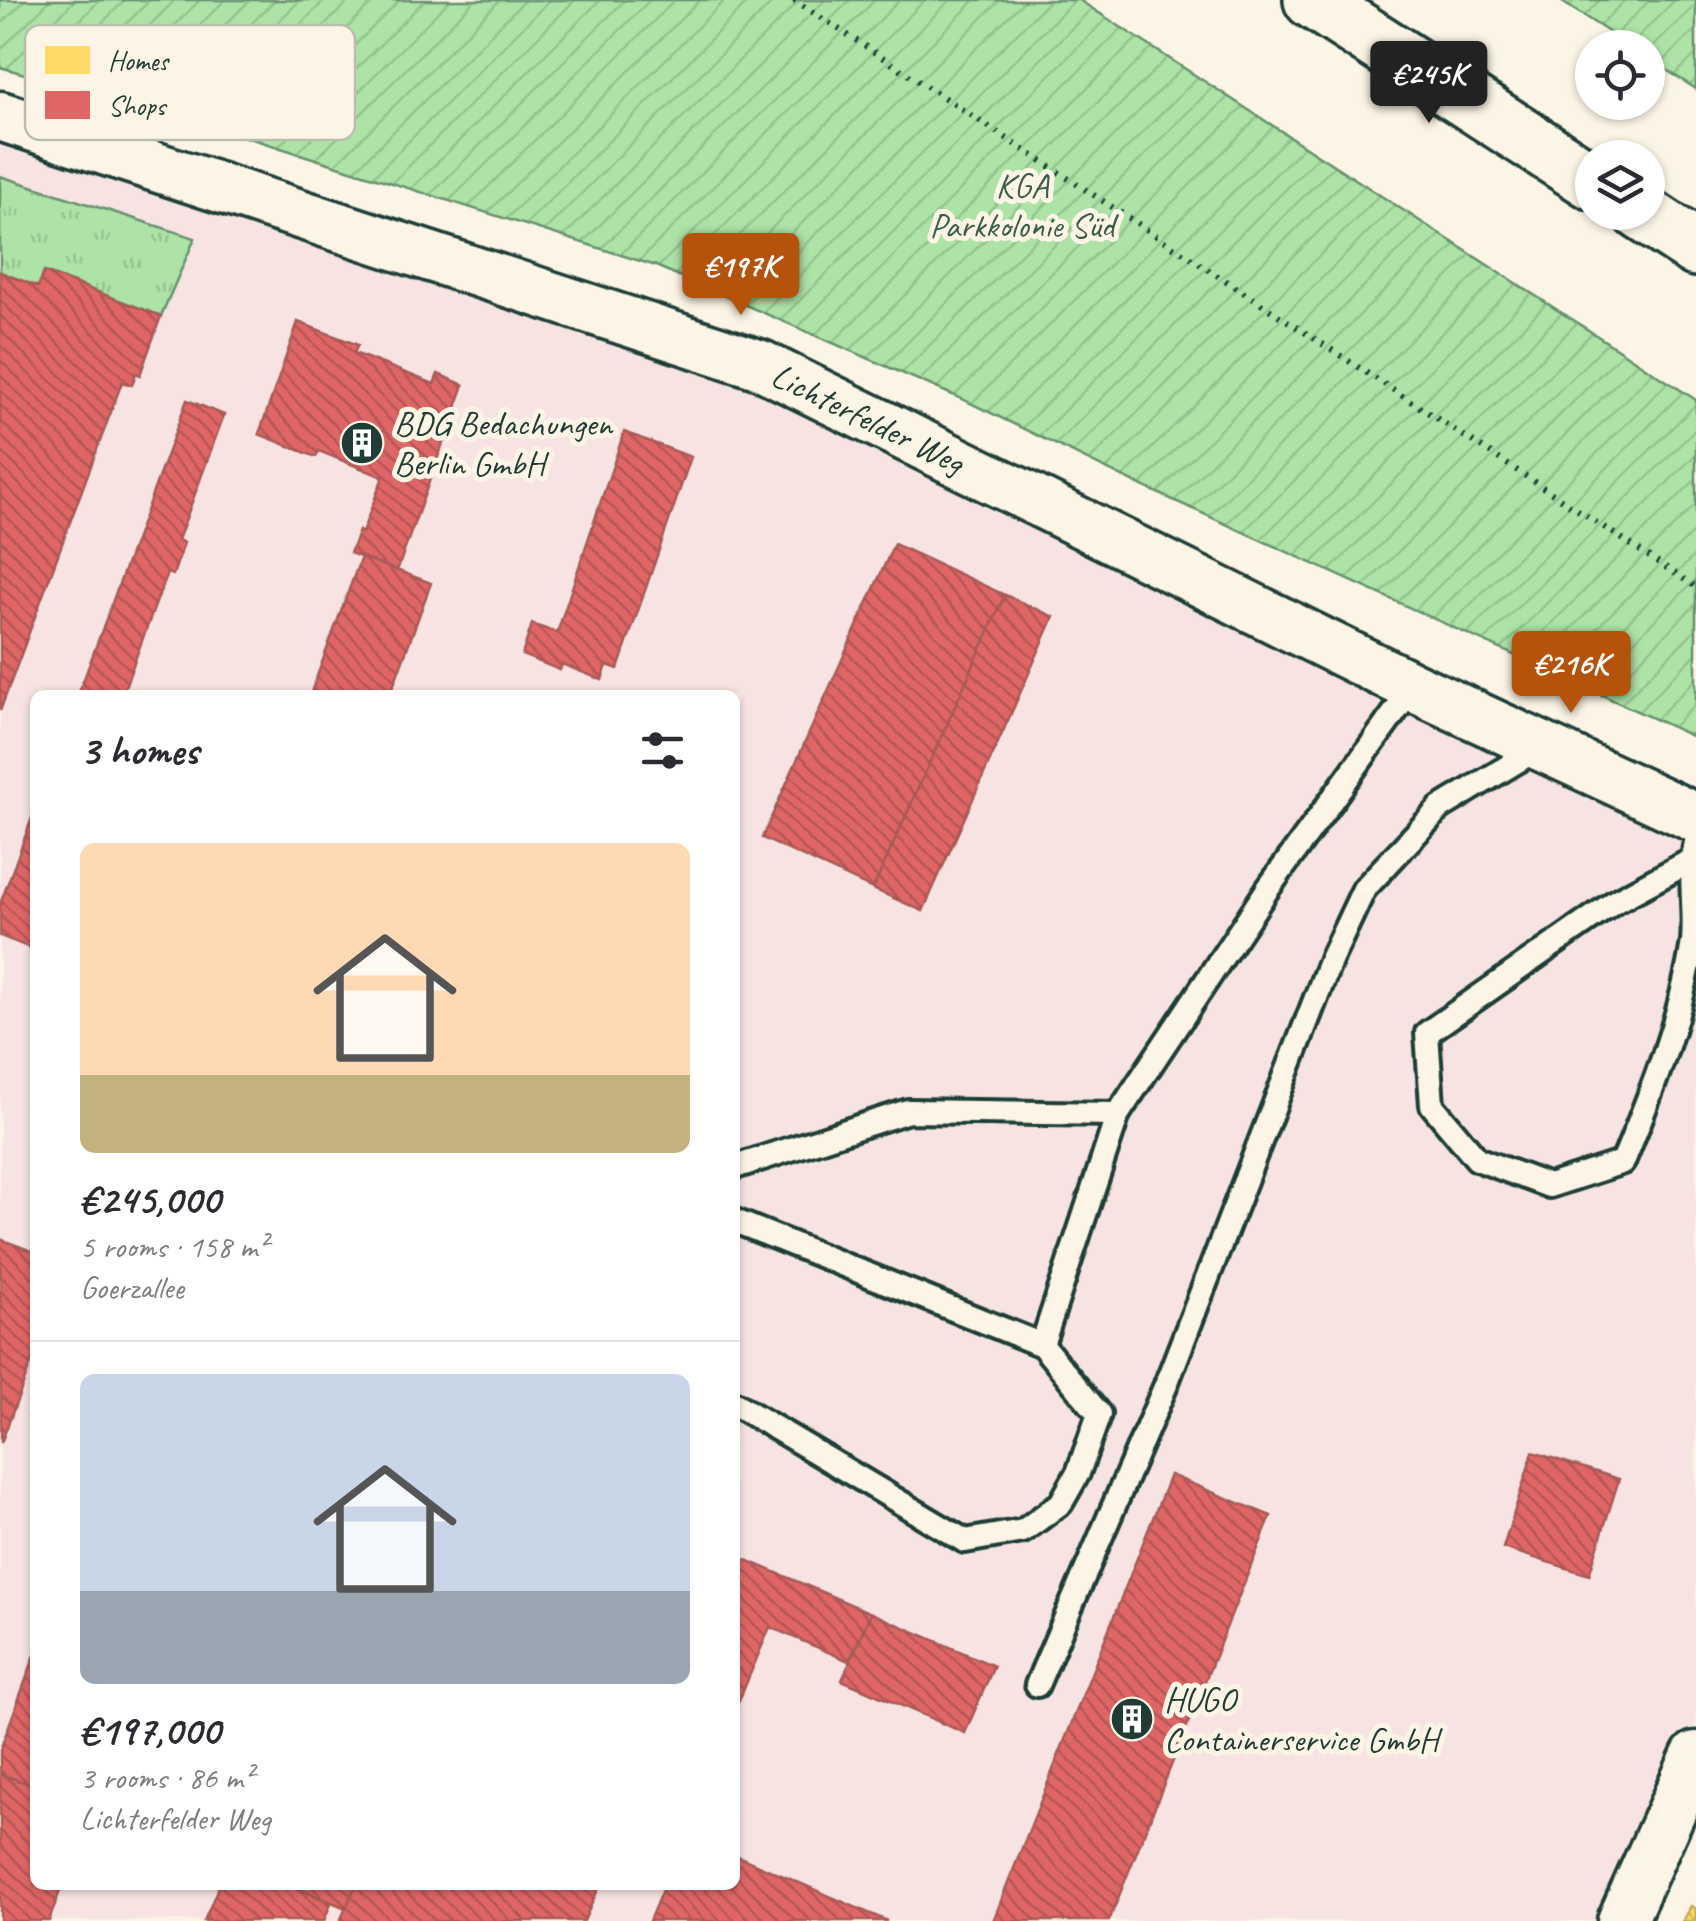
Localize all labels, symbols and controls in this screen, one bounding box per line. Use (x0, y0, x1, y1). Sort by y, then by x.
legend (25, 25, 355, 140)
map controls (1575, 30, 1665, 230)
button: locate (1575, 30, 1665, 120)
pin: €245K (1359, 41, 1499, 126)
text: Homes (108, 43, 170, 78)
text: €245K (1392, 53, 1466, 94)
text: Shops (108, 88, 168, 123)
button: layers (1575, 140, 1665, 230)
park label: KGA Parkkolonie Süd (930, 163, 1120, 248)
pin: €197K (671, 233, 811, 318)
text: €197K (704, 245, 778, 286)
street label: Lichterfelder Weg (764, 353, 974, 485)
place label: BDG Bedachungen Berlin GmbH (394, 401, 614, 486)
building icon: BDG Bedachungen Berlin GmbH (339, 420, 385, 466)
pin: €216K (1501, 631, 1641, 716)
text: €216K (1534, 643, 1608, 684)
icon: filters (635, 723, 690, 778)
text: 3 homes (80, 724, 199, 777)
icon: home (295, 908, 475, 1088)
text: €245,000 (80, 1173, 220, 1226)
text: 5 rooms · 158 m² (80, 1226, 267, 1267)
text: Goerzallee (80, 1267, 184, 1308)
icon: home (295, 1439, 475, 1619)
place label: HUGO Containerservice GmbH (1164, 1677, 1444, 1762)
building icon: HUGO Containerservice GmbH (1109, 1696, 1155, 1742)
text: €197,000 (80, 1704, 220, 1757)
text: 3 rooms · 86 m² (80, 1757, 253, 1798)
text: Lichterfelder Weg (80, 1798, 271, 1839)

